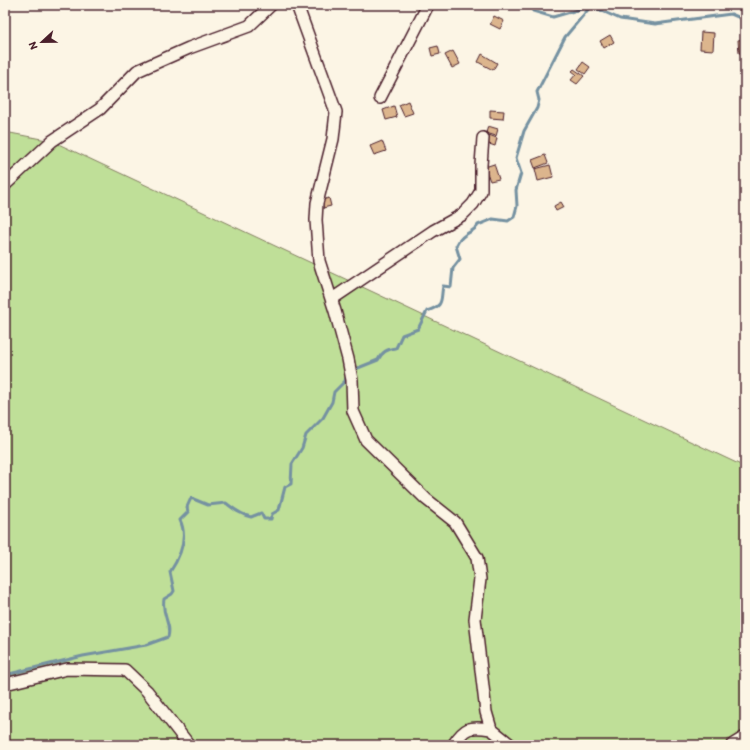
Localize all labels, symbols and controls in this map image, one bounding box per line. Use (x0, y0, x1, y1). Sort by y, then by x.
north arrow (22, 22, 62, 62)
text: N (26, 40, 41, 51)

